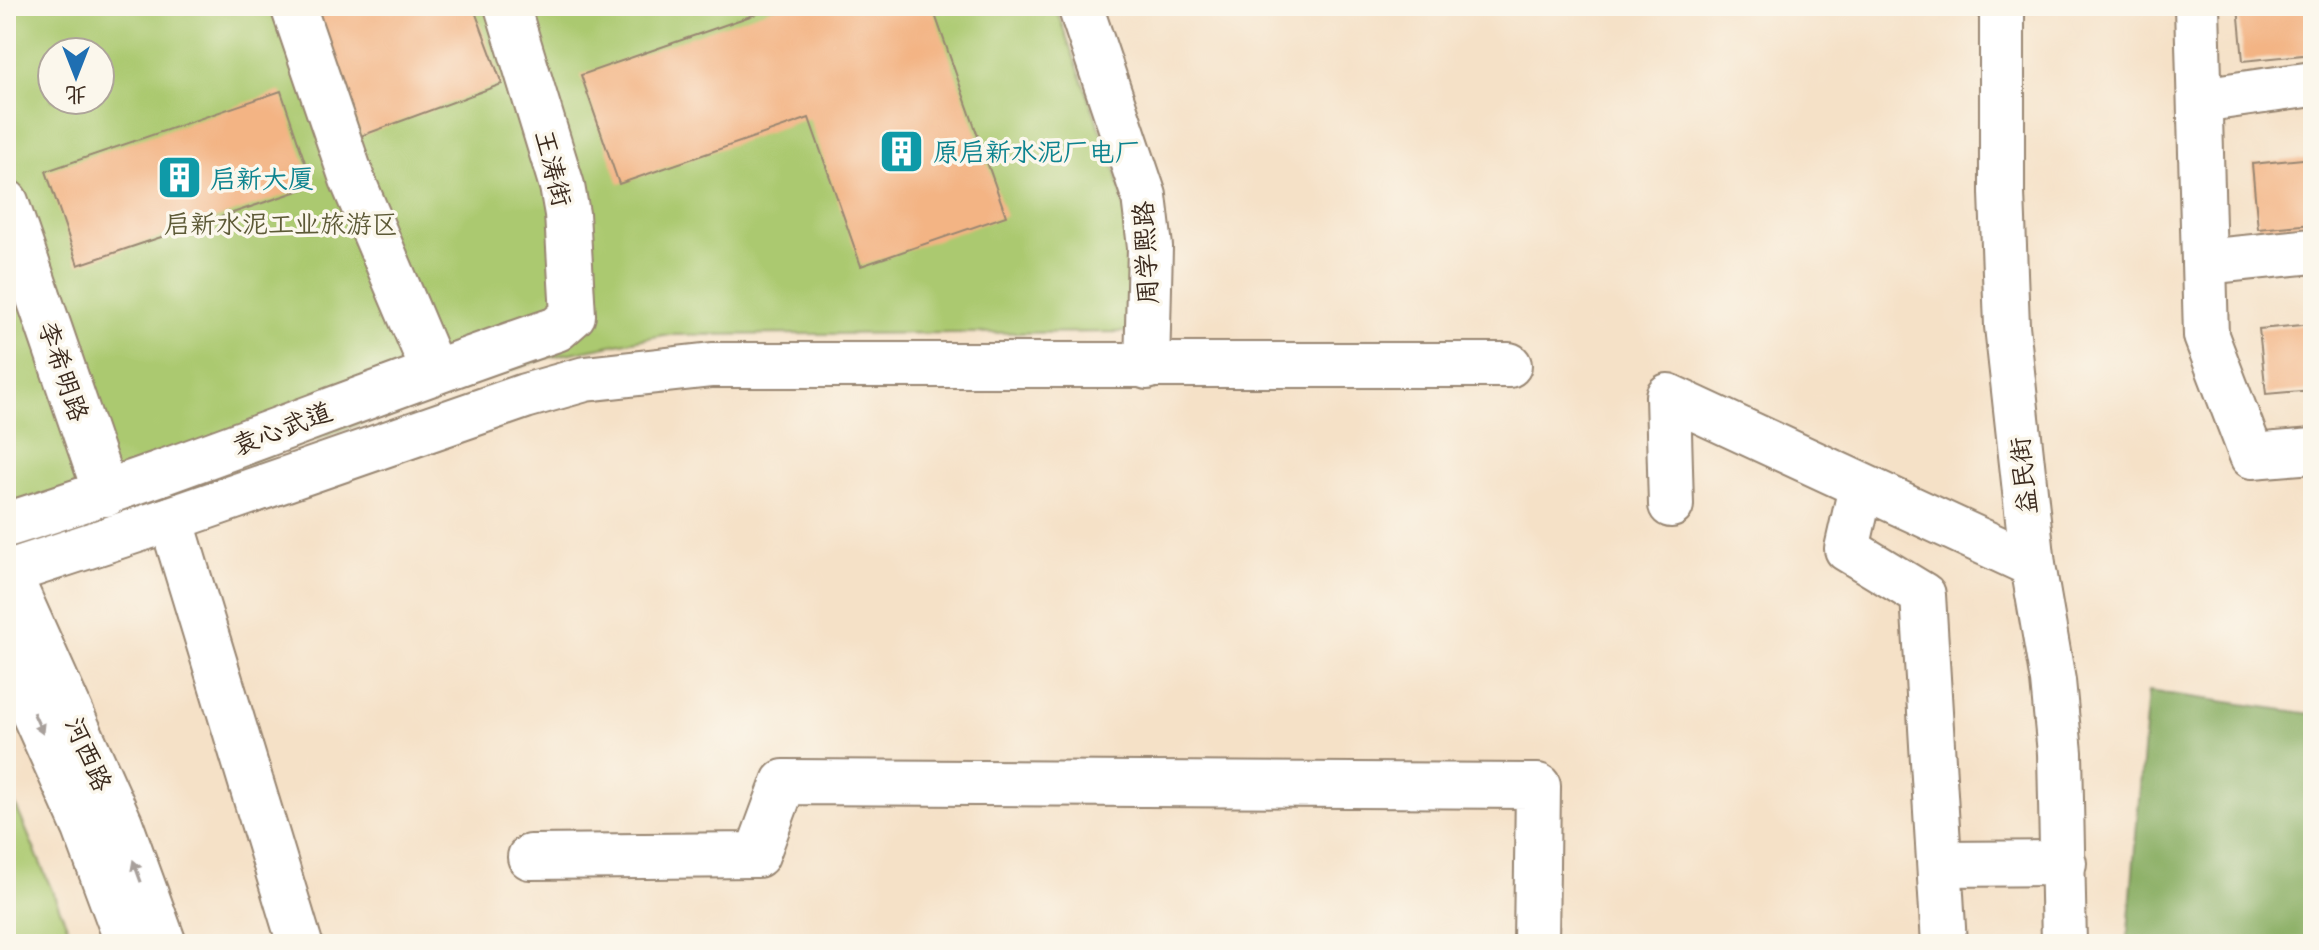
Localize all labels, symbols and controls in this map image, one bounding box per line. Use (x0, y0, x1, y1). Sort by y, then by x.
north arrow (36, 36, 116, 116)
text: 北 (65, 81, 87, 111)
street label: 王涛街 (528, 126, 580, 210)
building icon: 原启新水泥厂电厂 (878, 127, 926, 175)
place label: 原启新水泥厂电厂 (933, 134, 1141, 169)
building icon: 启新大厦 (155, 154, 203, 202)
place label: 启新大厦 (210, 161, 314, 196)
street label: 周学熙路 (1125, 200, 1165, 306)
park label: 启新水泥工业旅游区 (164, 206, 398, 241)
street label: 李希明路 (31, 316, 97, 426)
street label: 袁心武道 (227, 393, 337, 463)
street label: 益民街 (2002, 435, 2044, 517)
one-way arrow (31, 711, 45, 735)
street label: 河西路 (57, 711, 121, 797)
one-way arrow (130, 859, 143, 883)

